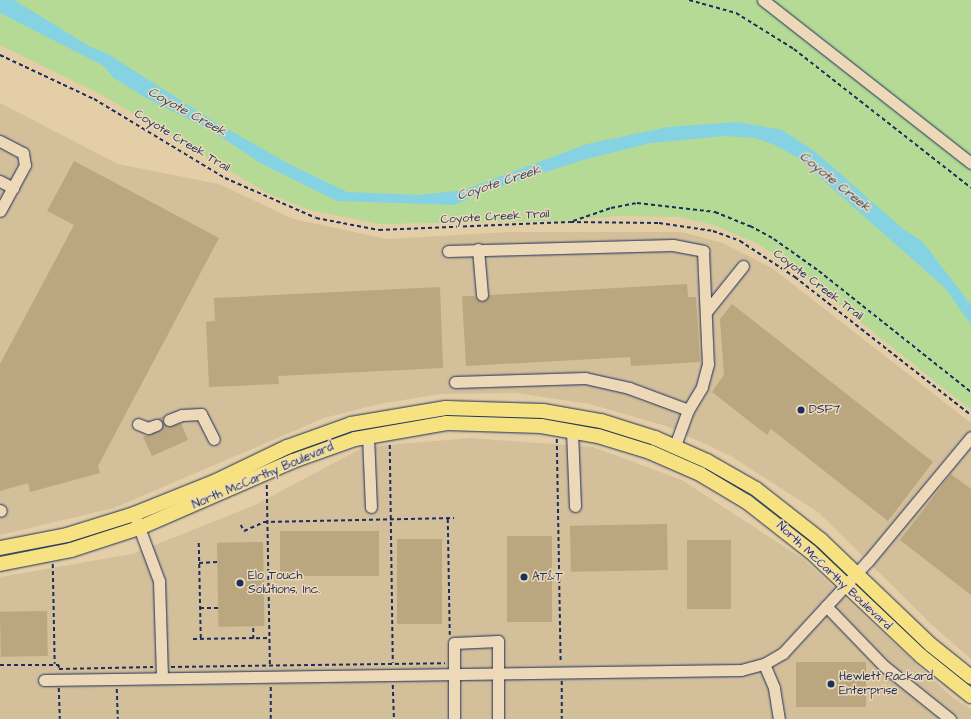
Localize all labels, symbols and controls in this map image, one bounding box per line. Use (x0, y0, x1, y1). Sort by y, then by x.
water label: Coyote Creek (145, 84, 229, 140)
street label: Coyote Creek Trail (132, 107, 232, 175)
water label: Coyote Creek (796, 149, 874, 215)
water label: Coyote Creek (455, 162, 543, 204)
street label: Coyote Creek Trail (440, 207, 550, 227)
street label: Coyote Creek Trail (770, 246, 866, 324)
place label: DSF7 (809, 403, 840, 417)
marker: DSF7 (796, 405, 806, 415)
street label: North McCarthy Boulevard (190, 440, 336, 512)
street label: North McCarthy Boulevard (773, 519, 895, 633)
place label: Elo Touch Solutions, Inc. (248, 569, 320, 597)
place label: AT&T (532, 570, 563, 584)
marker: AT&T (519, 572, 529, 582)
marker: Elo Touch Solutions, Inc. (235, 578, 245, 588)
place label: Hewlett Packard Enterprise (839, 670, 933, 698)
marker: Hewlett Packard Enterprise (826, 679, 836, 689)

